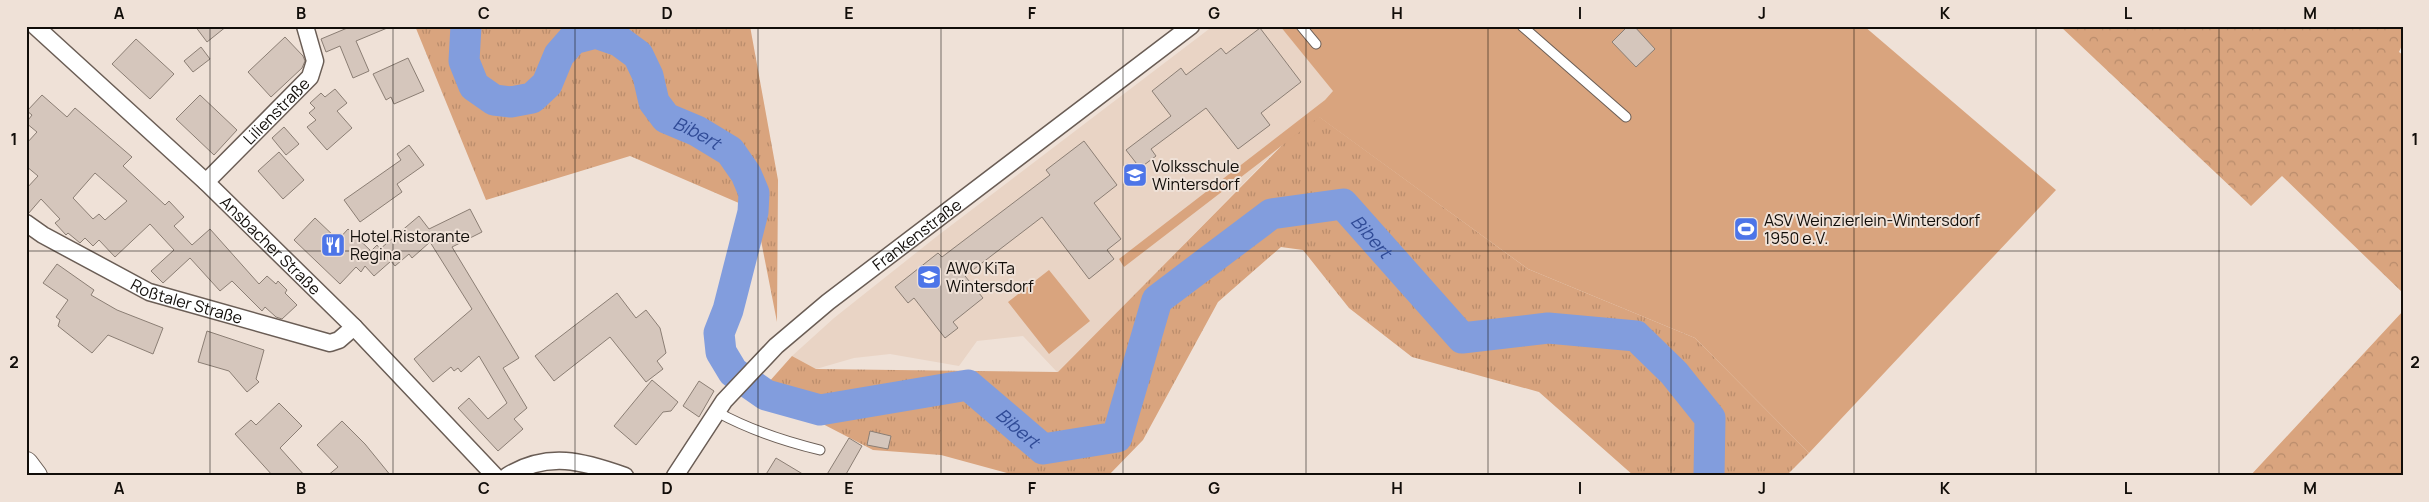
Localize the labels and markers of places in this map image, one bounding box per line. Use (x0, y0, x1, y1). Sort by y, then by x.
place label: Volksschule Wintersdorf (1152, 155, 1240, 195)
school or university icon: Volksschule Wintersdorf (1122, 162, 1148, 188)
place label: ASV Weinzierlein-Wintersdorf 1950 e.V. (1764, 209, 1980, 249)
sports icon: ASV Weinzierlein-Wintersdorf 1950 e.V. (1733, 216, 1759, 242)
place label: Hotel Ristorante Regina (350, 225, 470, 265)
restaurant icon: Hotel Ristorante Regina (320, 232, 346, 258)
place label: AWO KiTa Wintersdorf (946, 257, 1034, 297)
school or university icon: AWO KiTa Wintersdorf (916, 264, 942, 290)

